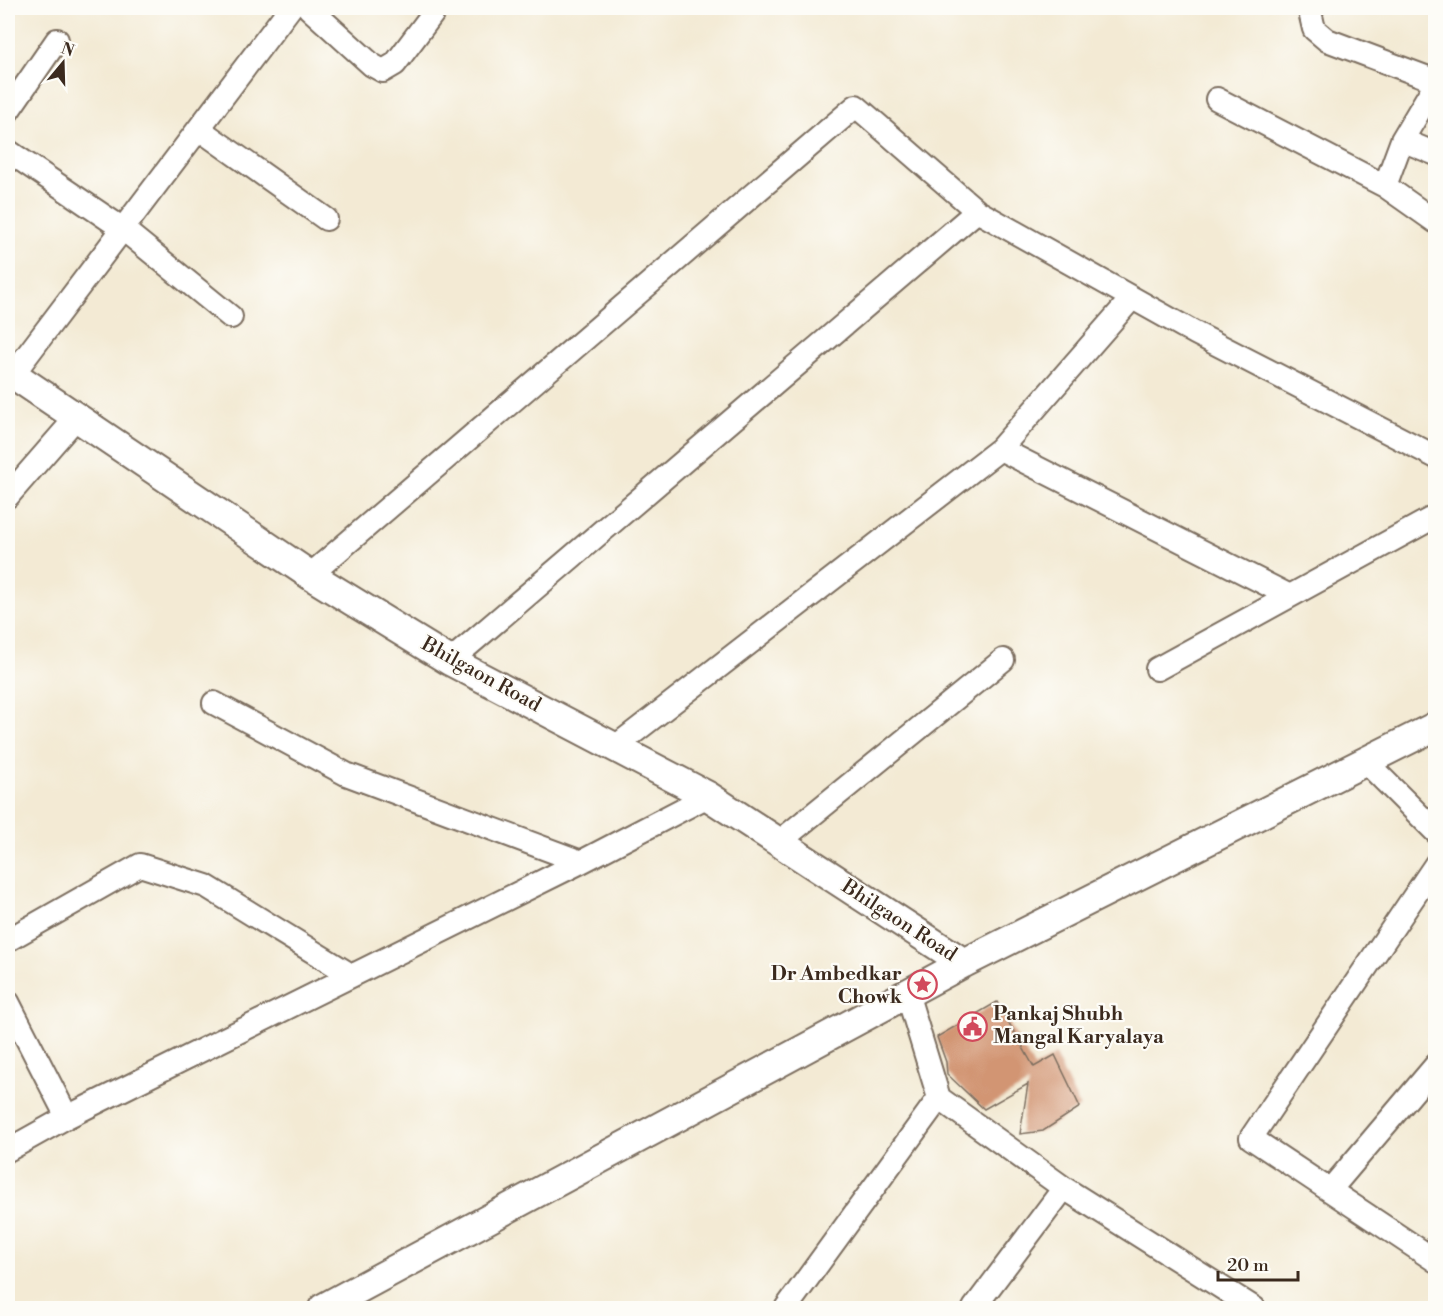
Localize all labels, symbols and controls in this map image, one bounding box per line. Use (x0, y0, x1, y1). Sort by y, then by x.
north arrow (33, 33, 93, 93)
text: N (58, 38, 77, 61)
street label: Bhilgaon Road (416, 631, 546, 718)
street label: Bhilgaon Road (836, 874, 962, 968)
place label: Dr Ambedkar Chowk (771, 962, 903, 1010)
place icon: Dr Ambedkar Chowk (907, 969, 939, 1001)
place label: Pankaj Shubh Mangal Karyalaya (993, 1002, 1164, 1050)
public building icon: Pankaj Shubh Mangal Karyalaya (956, 1010, 988, 1042)
scale bar (1218, 1244, 1298, 1282)
text: 20 m (1227, 1254, 1269, 1277)

